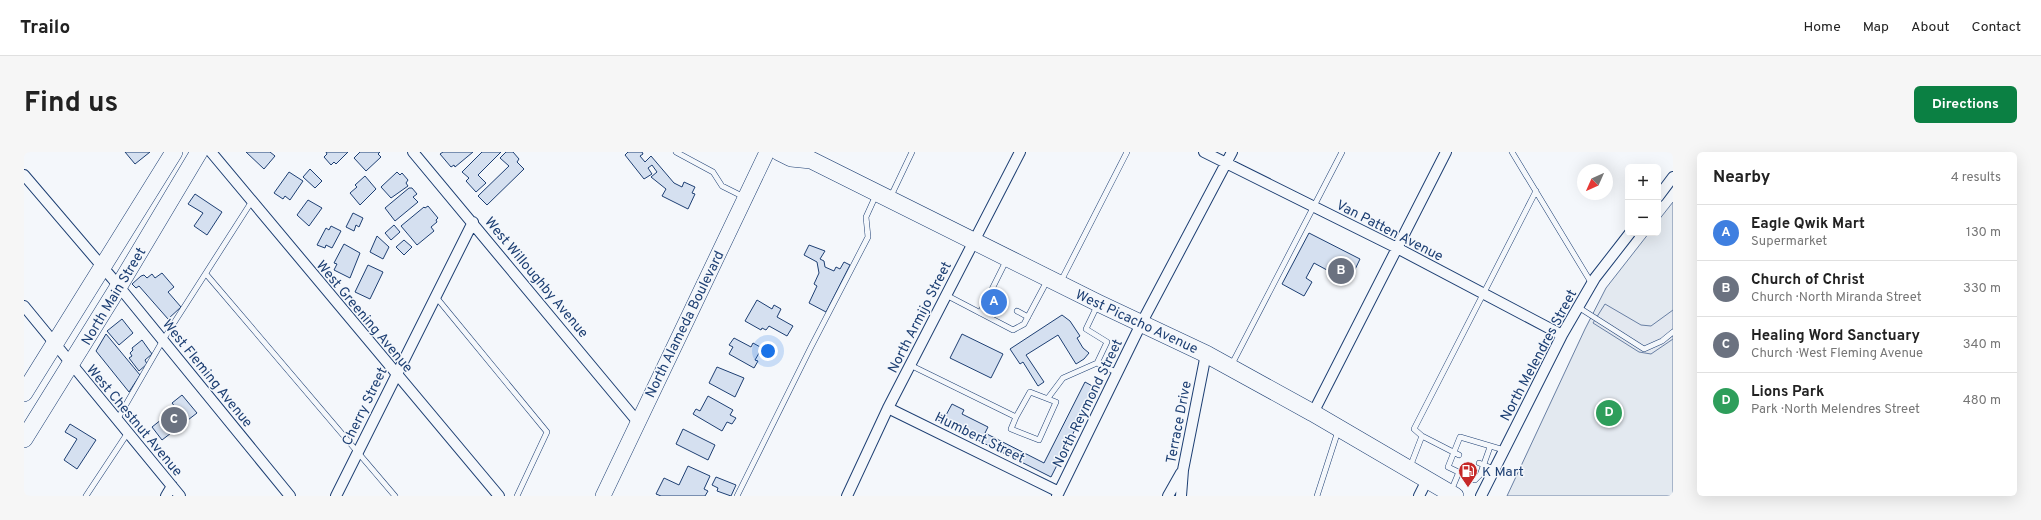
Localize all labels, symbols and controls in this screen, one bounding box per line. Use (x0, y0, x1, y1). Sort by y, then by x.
text: Trailo (20, 16, 70, 40)
text: Home (1804, 19, 1841, 36)
text: Map (1863, 19, 1889, 36)
text: About (1911, 19, 1950, 36)
text: Contact (1972, 19, 2021, 36)
text: Find us (24, 86, 118, 122)
button: Directions (1914, 86, 2017, 123)
north arrow (1577, 164, 1613, 200)
map controls (1625, 164, 1661, 236)
button: + (1625, 164, 1661, 200)
text: Nearby (1713, 167, 1770, 189)
text: 4 results (1951, 170, 2001, 186)
street label: Van Patten Avenue (1333, 197, 1446, 266)
button: − (1625, 200, 1661, 236)
street label: West Willoughby Avenue (480, 214, 591, 342)
text: Eagle Qwik Mart (1751, 215, 1865, 234)
text: A (1721, 225, 1731, 241)
text: 130 m (1966, 225, 2001, 241)
text: Supermarket (1751, 234, 1827, 250)
street label: North Main Street (78, 245, 150, 349)
street label: North Alameda Boulevard (642, 248, 728, 401)
pin: B (1328, 256, 1354, 286)
street label: West Greening Avenue (312, 257, 416, 376)
street label: North Armijo Street (885, 259, 956, 376)
text: Church of Christ (1751, 271, 1865, 290)
text: B (1722, 281, 1730, 297)
text: 330 m (1963, 281, 2001, 297)
pin: A (981, 287, 1007, 317)
street label: West Picacho Avenue (1072, 287, 1200, 358)
street label: North Melendres Street (1497, 287, 1581, 424)
text: Church · North Miranda Street (1751, 290, 1922, 306)
street label: West Fleming Avenue (158, 317, 256, 431)
text: Healing Word Sanctuary (1751, 327, 1920, 346)
street label: North Reymond Street (1050, 337, 1127, 471)
text: C (1722, 337, 1730, 353)
text: 340 m (1963, 337, 2001, 353)
your location (758, 341, 778, 361)
text: Church · West Fleming Avenue (1751, 346, 1923, 362)
street label: West Chestnut Avenue (83, 361, 187, 479)
street label: Cherry Street (339, 365, 392, 449)
street label: Terrace Drive (1163, 380, 1196, 465)
text: Lions Park (1751, 383, 1824, 402)
text: D (1721, 393, 1731, 409)
text: 480 m (1963, 393, 2001, 409)
pin: D (1596, 398, 1622, 428)
text: Park · North Melendres Street (1751, 402, 1920, 418)
pin: C (161, 405, 187, 435)
street label: Humbert Street (931, 409, 1027, 468)
fuel station icon: K Mart (1457, 460, 1479, 488)
place label: K Mart (1482, 464, 1524, 481)

